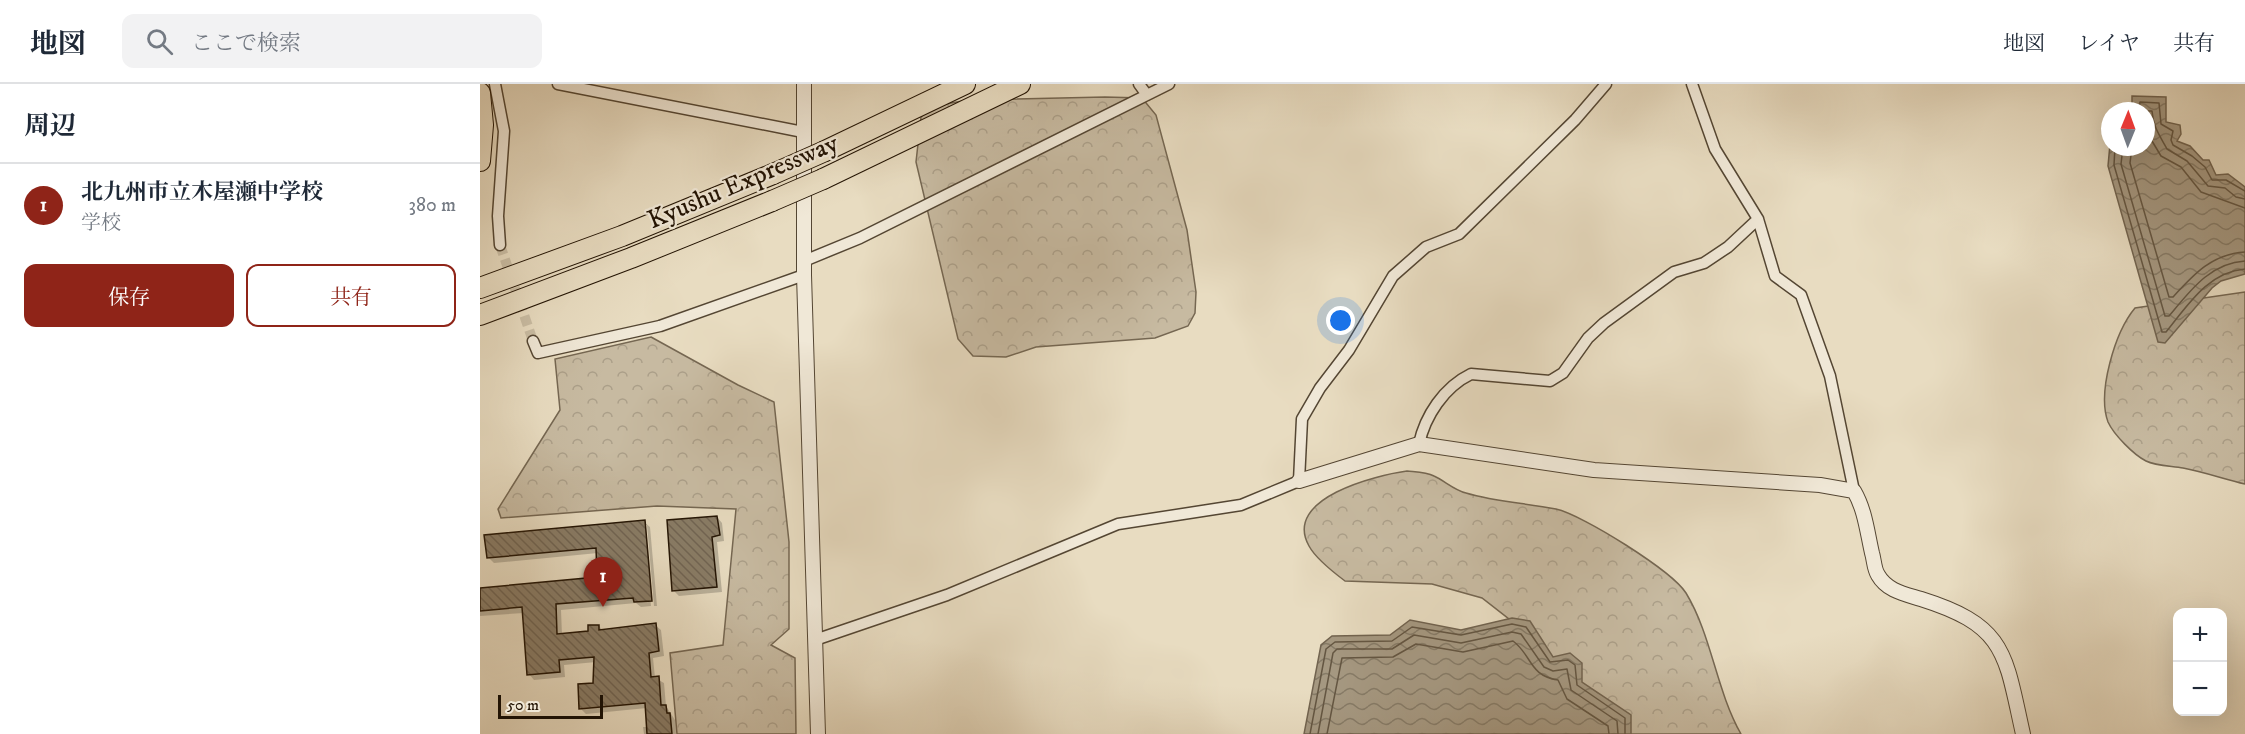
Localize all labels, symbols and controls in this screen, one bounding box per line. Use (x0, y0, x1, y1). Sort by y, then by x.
search box (122, 14, 542, 68)
icon: search (143, 25, 176, 58)
text: 地図 (30, 27, 86, 62)
text: ここで検索 (191, 30, 301, 57)
text: 地図 (2003, 31, 2045, 57)
text: レイヤ (2078, 31, 2140, 57)
text: 共有 (2173, 31, 2215, 57)
north arrow (2101, 102, 2155, 156)
text: 周辺 (24, 110, 76, 143)
street label: Kyushu Expressway (643, 127, 844, 237)
text: 北九州市立木屋瀬中学校 (81, 179, 323, 206)
text: 1 (40, 193, 47, 218)
text: 380 m (408, 193, 456, 218)
text: 学校 (81, 211, 121, 236)
button: 保存 (24, 264, 234, 327)
button: 共有 (246, 264, 456, 327)
your location (1326, 306, 1355, 335)
pin: 1 (584, 558, 622, 607)
map controls (2173, 608, 2227, 716)
button: + (2173, 608, 2227, 662)
button: − (2173, 662, 2227, 716)
scale bar (498, 692, 603, 720)
text: 50 m (507, 695, 539, 715)

